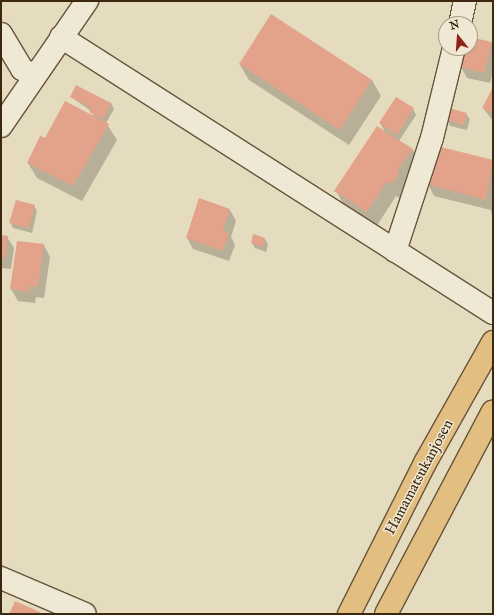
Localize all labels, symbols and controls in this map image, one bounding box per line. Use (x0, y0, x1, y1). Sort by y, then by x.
north arrow (438, 16, 478, 56)
text: N (448, 17, 461, 34)
street label: Hamamatsukanjosen (381, 416, 457, 538)

